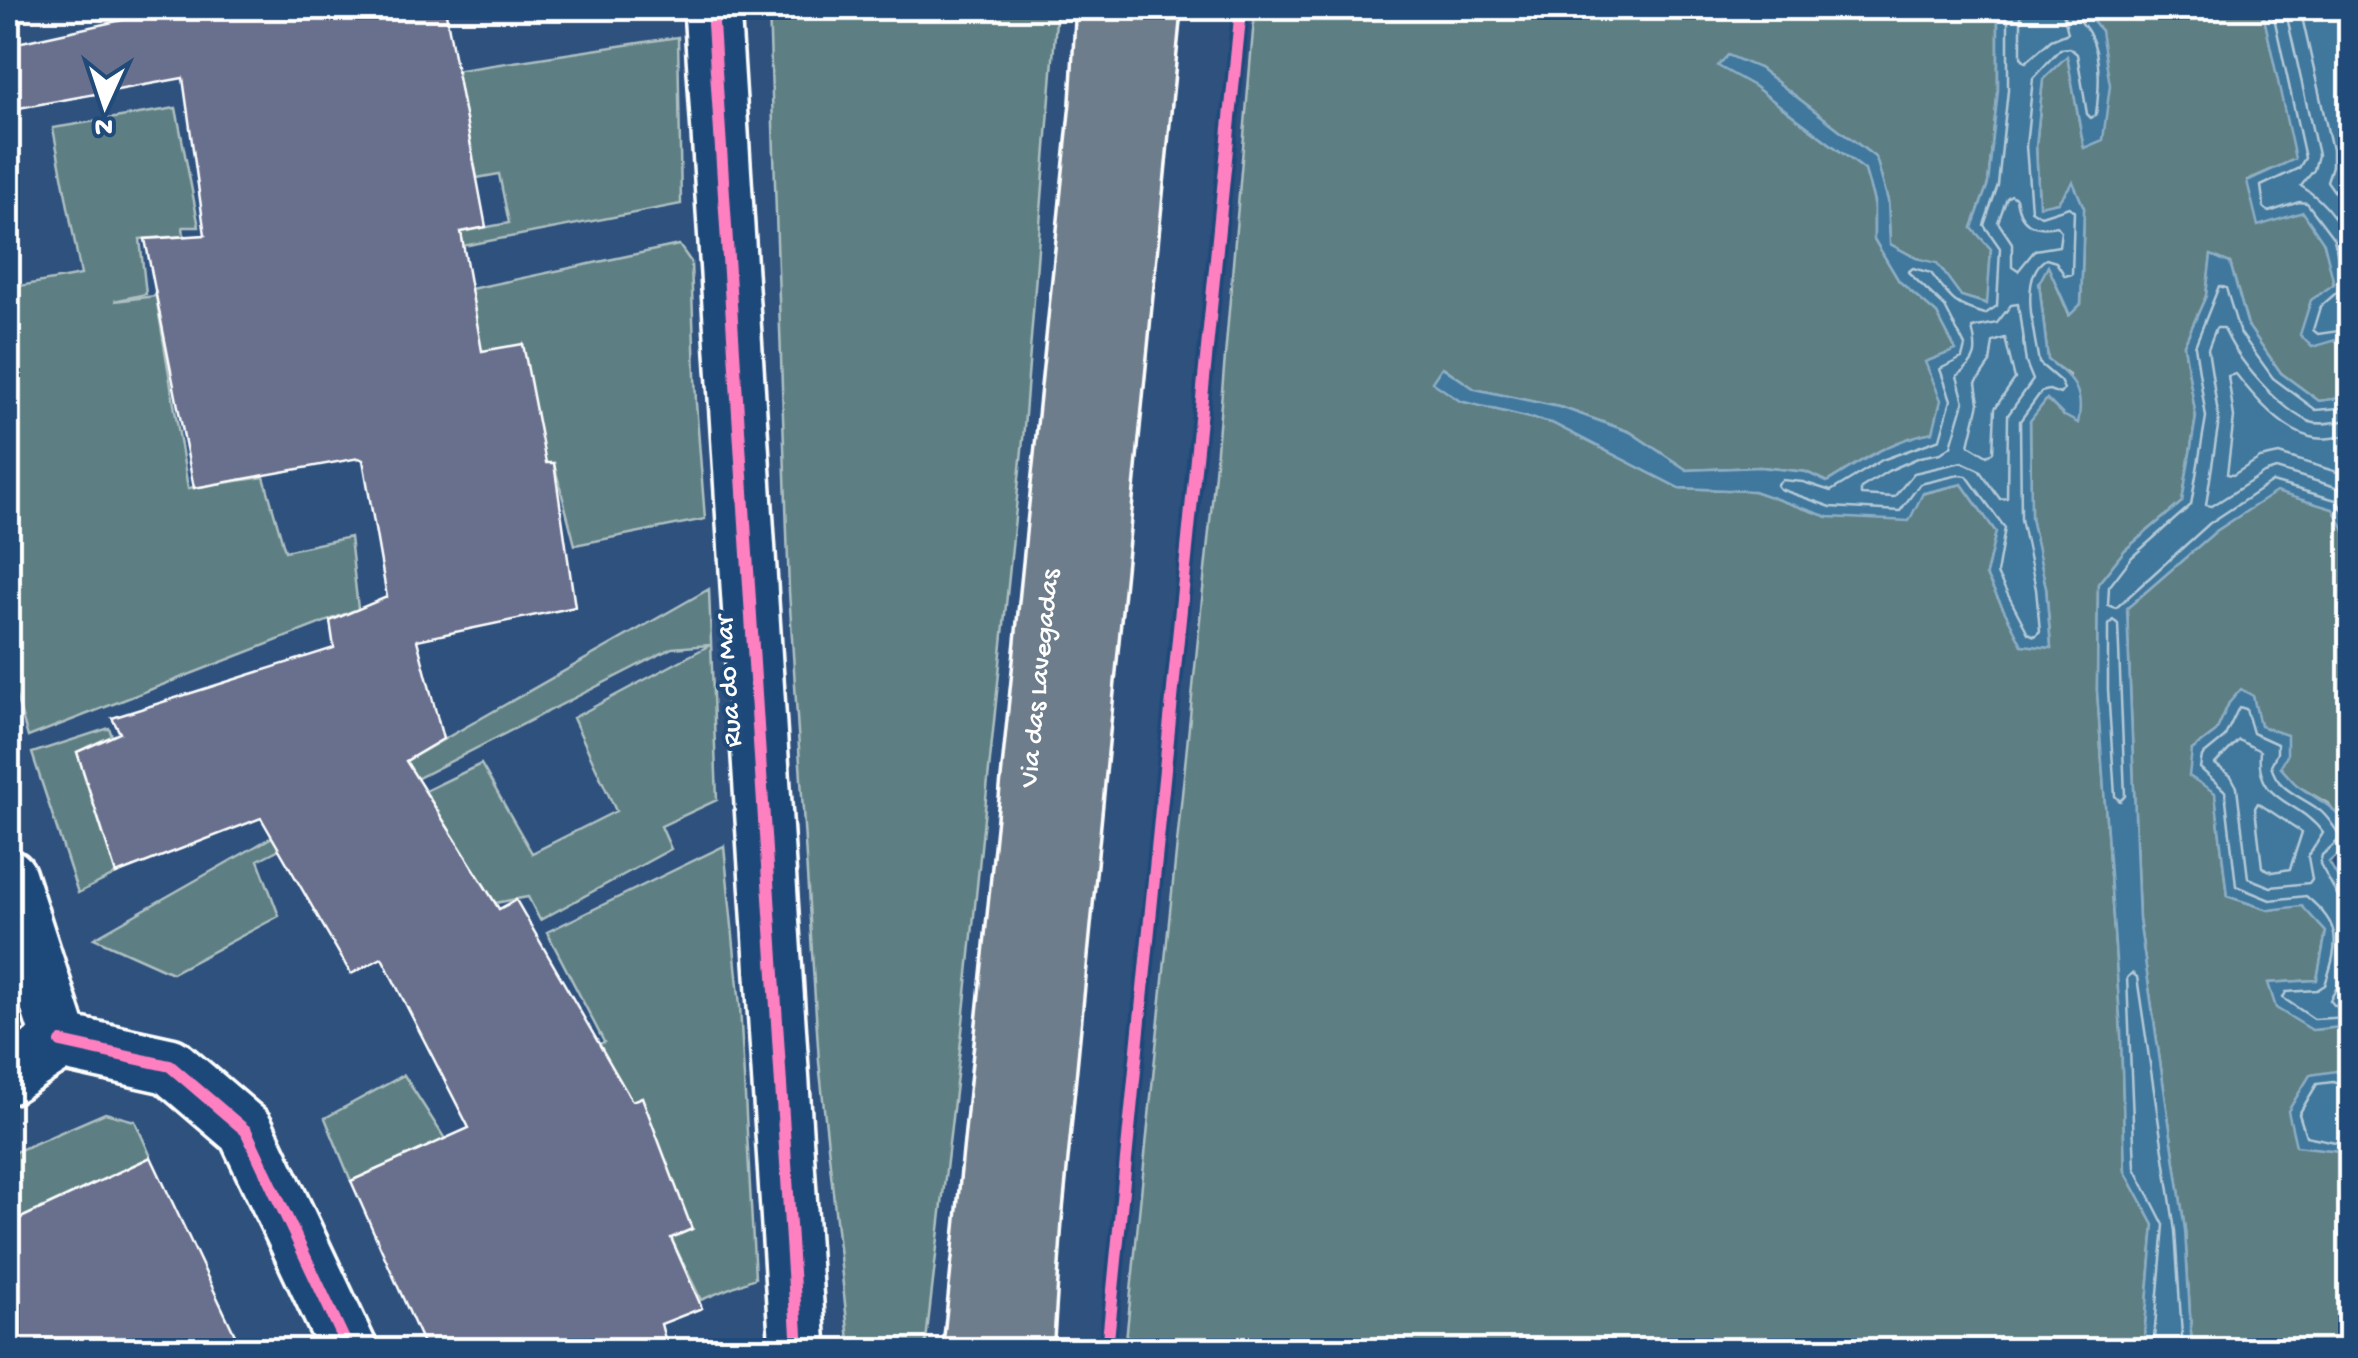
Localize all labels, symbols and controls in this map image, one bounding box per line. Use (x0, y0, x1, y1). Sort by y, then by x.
north arrow (55, 55, 155, 155)
text: N (94, 109, 114, 142)
street label: Via das Lavegadas (1013, 567, 1068, 790)
street label: Rua do Mar (709, 612, 751, 748)

